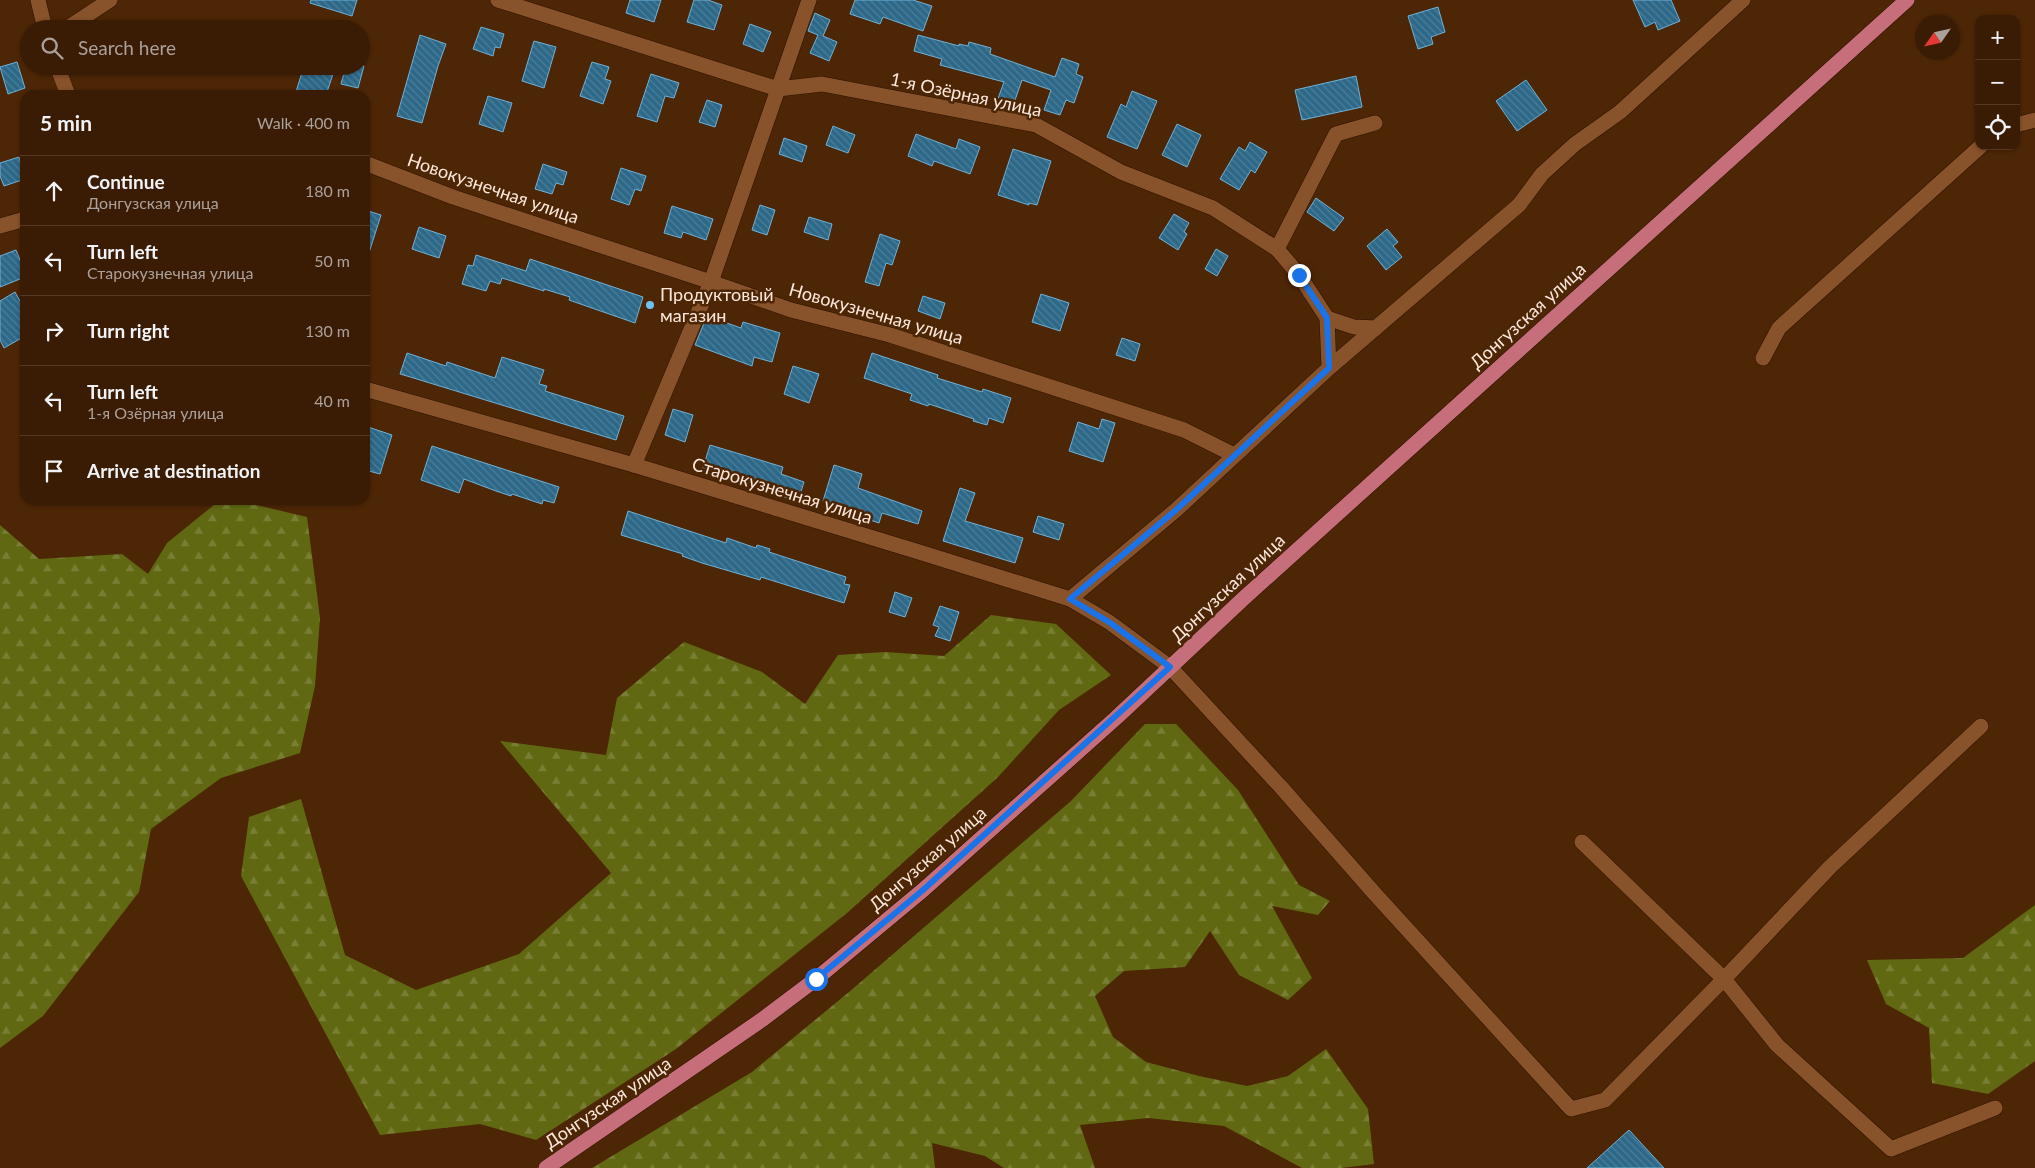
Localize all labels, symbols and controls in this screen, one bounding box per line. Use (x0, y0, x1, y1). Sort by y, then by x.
north arrow (1915, 15, 1960, 60)
map controls (1975, 15, 2020, 150)
button: + (1975, 15, 2020, 60)
search box (20, 20, 370, 75)
icon: search (38, 34, 66, 62)
text: Search here (78, 36, 176, 59)
button: − (1975, 60, 2020, 105)
street label: 1-я Озёрная улица (889, 67, 1044, 121)
button: locate (1975, 105, 2020, 150)
text: 5 min (40, 110, 92, 135)
text: Walk · 400 m (257, 113, 350, 132)
street label: Новокузнечная улица (405, 148, 582, 228)
text: Continue (87, 170, 165, 193)
icon: ahead (40, 177, 68, 205)
text: 180 m (305, 181, 350, 200)
text: Донгузская улица (87, 193, 219, 212)
text: Turn left (87, 240, 158, 263)
icon: left (40, 247, 68, 275)
text: 50 m (314, 251, 350, 270)
street label: Донгузская улица (1465, 258, 1590, 373)
text: Старокузнечная улица (87, 263, 253, 282)
route end (1288, 264, 1311, 287)
street label: Новокузнечная улица (787, 278, 966, 348)
place label: Продуктовый магазин (660, 283, 774, 326)
marker: Продуктовый магазин (644, 299, 656, 311)
icon: right (40, 317, 68, 345)
text: Turn right (87, 319, 169, 342)
text: 130 m (305, 321, 350, 340)
text: Turn left (87, 380, 158, 403)
icon: left (40, 387, 68, 415)
text: 40 m (314, 391, 350, 410)
text: 1-я Озёрная улица (87, 403, 224, 422)
street label: Старокузнечная улица (690, 452, 875, 528)
icon: arrive (40, 457, 68, 485)
text: Arrive at destination (87, 459, 260, 482)
street label: Донгузская улица (1166, 529, 1289, 646)
street label: Донгузская улица (864, 801, 990, 915)
route start (805, 968, 828, 991)
street label: Донгузская улица (540, 1052, 675, 1153)

